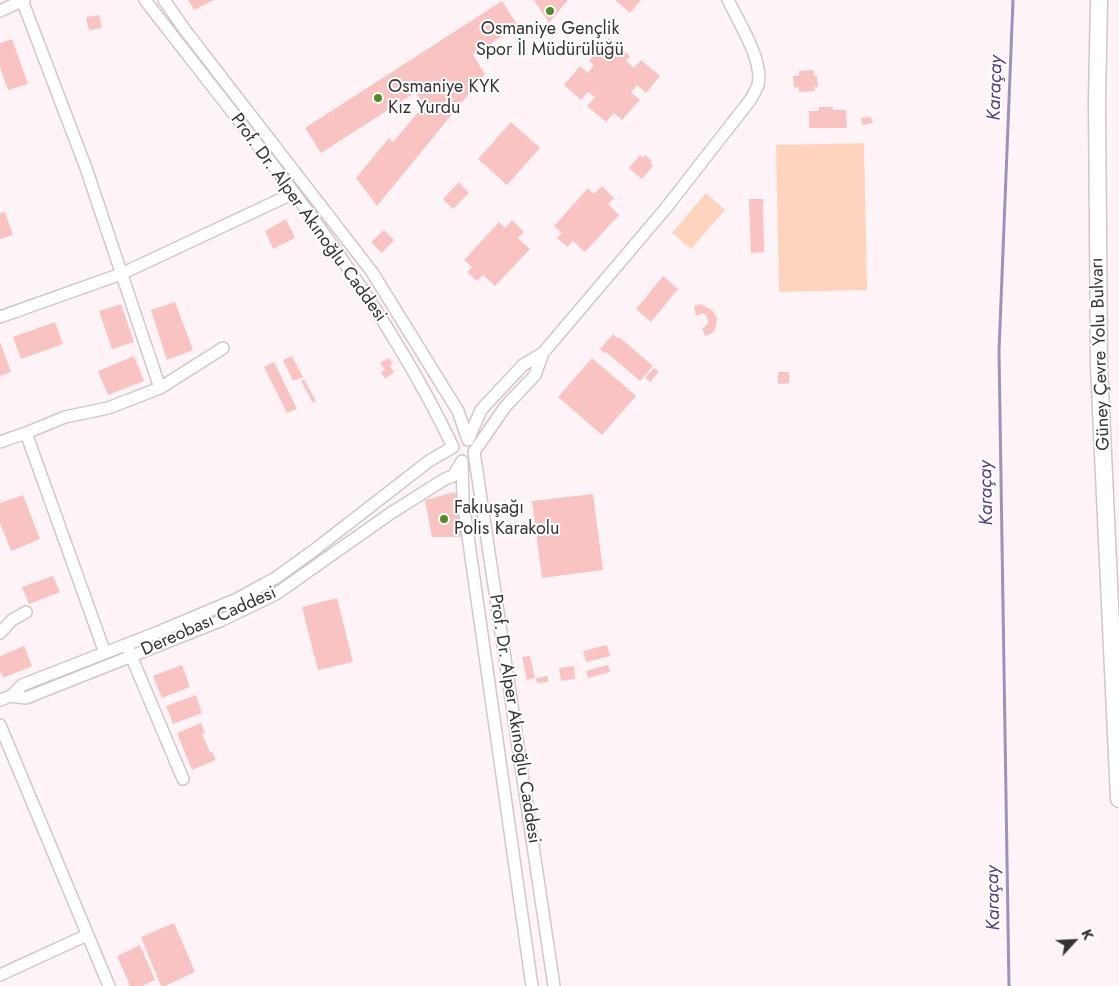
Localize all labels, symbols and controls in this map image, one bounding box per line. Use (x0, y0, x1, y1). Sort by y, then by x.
marker: Osmaniye Gençlik Spor İl Müdürülüğü (544, 5, 556, 17)
place label: Osmaniye Gençlik Spor İl Müdürülüğü (476, 19, 624, 62)
water label: Karaçay (983, 55, 1009, 121)
place label: Osmaniye KYK Kız Yurdu (388, 77, 500, 120)
marker: Osmaniye KYK Kız Yurdu (372, 92, 384, 104)
street label: Prof. Dr. Alper Akınoğlu Caddesi (225, 110, 391, 326)
street label: Güney Çevre Yolu Bulvarı (1087, 257, 1115, 451)
water label: Karaçay (975, 460, 999, 526)
place label: Fakıuşağı Polis Karakolu (454, 498, 559, 540)
marker: Fakıuşağı Polis Karakolu (438, 513, 450, 525)
street label: Dereobası Caddesi (138, 583, 280, 661)
street label: Prof. Dr. Alper Akınoğlu Caddesi (484, 593, 544, 845)
water label: Karaçay (982, 865, 1006, 931)
north arrow (1049, 916, 1099, 966)
text: K (1076, 926, 1099, 943)

